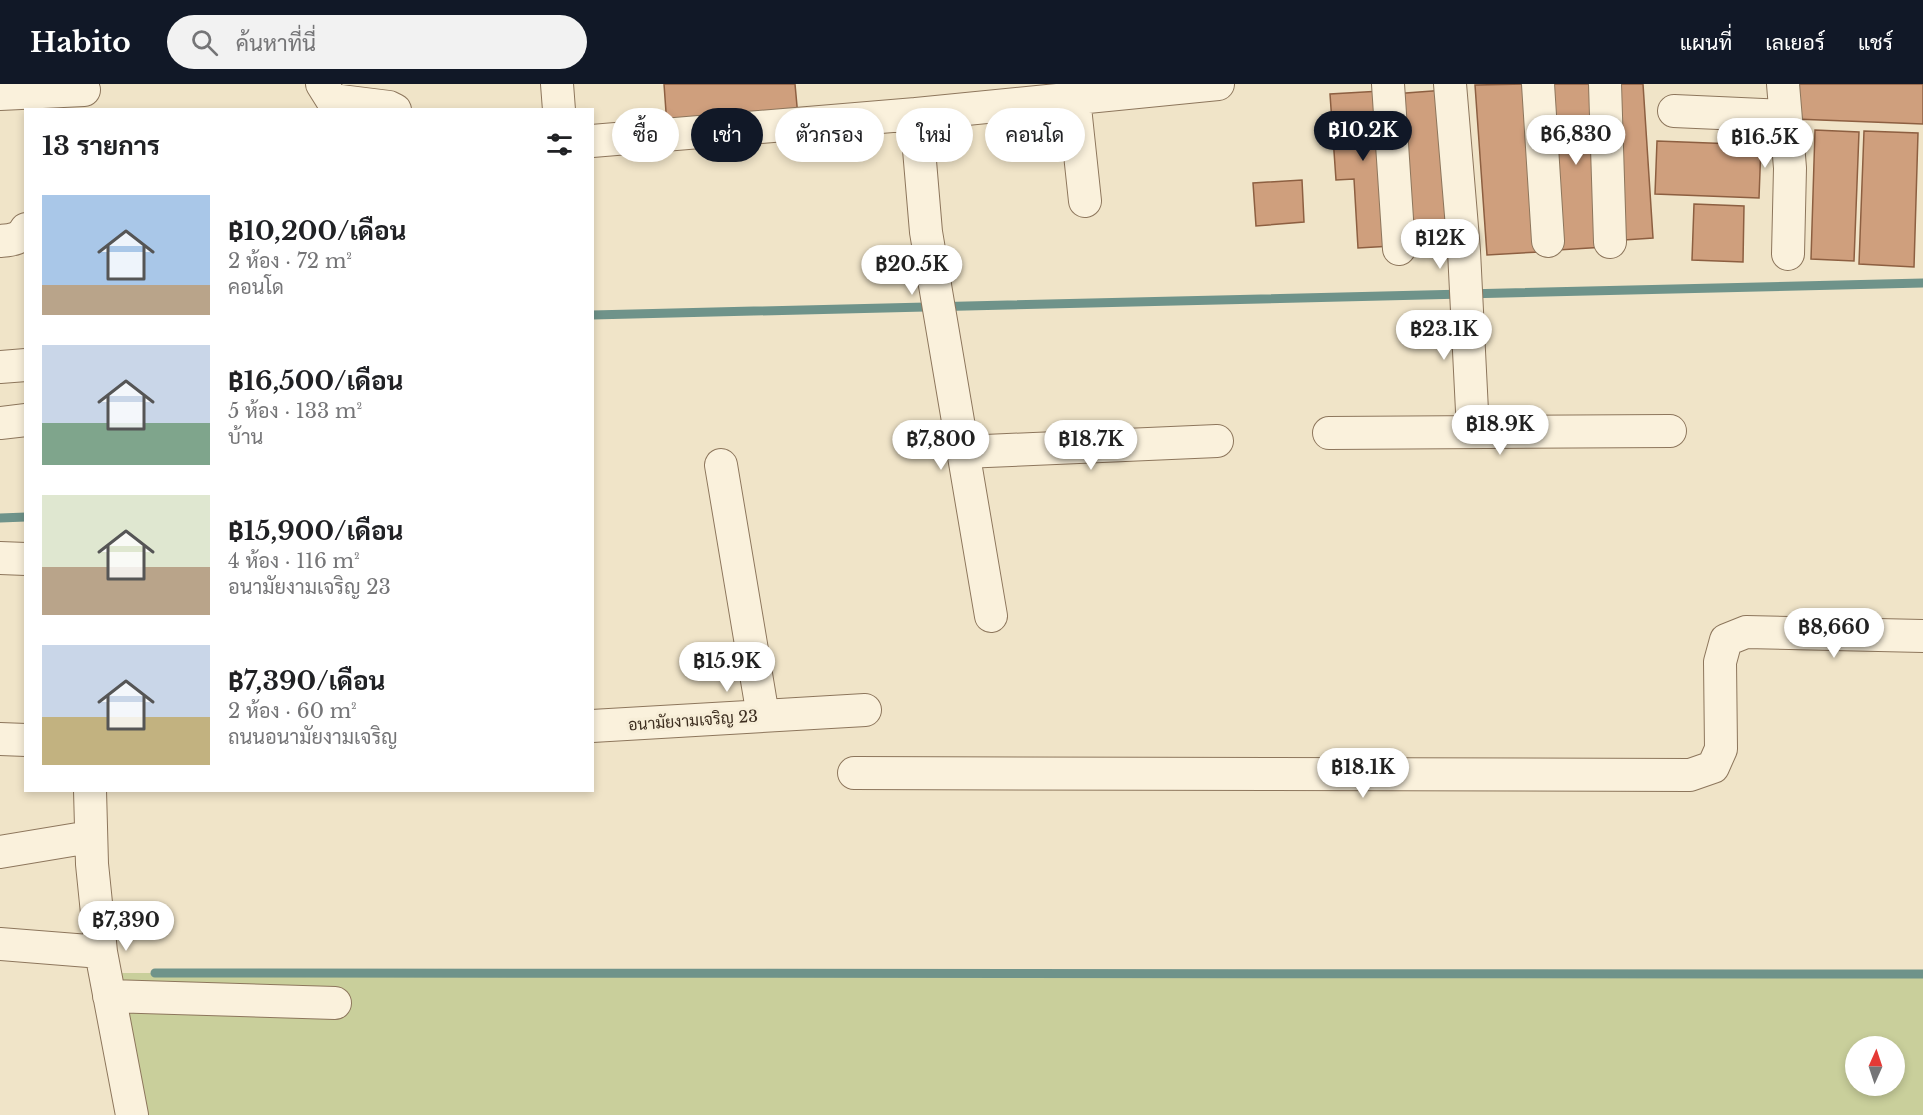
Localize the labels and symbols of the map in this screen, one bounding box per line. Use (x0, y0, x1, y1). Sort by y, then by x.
pin: ฿10.2K (1314, 111, 1412, 162)
pin: ฿6,830 (1527, 115, 1625, 166)
pin: ฿16.5K (1716, 118, 1814, 169)
pin: ฿12K (1404, 219, 1476, 270)
pin: ฿20.5K (863, 245, 961, 296)
pin: ฿23.1K (1395, 310, 1493, 361)
pin: ฿18.9K (1451, 405, 1549, 456)
pin: ฿7,800 (892, 420, 990, 471)
pin: ฿18.7K (1042, 420, 1140, 471)
pin: ฿8,660 (1785, 608, 1883, 659)
pin: ฿15.9K (678, 642, 776, 693)
street label: อนามัยงามเจริญ 23 (627, 705, 759, 735)
pin: ฿18.1K (1314, 748, 1412, 799)
pin: ฿7,390 (77, 901, 175, 952)
north arrow (1845, 1036, 1905, 1096)

